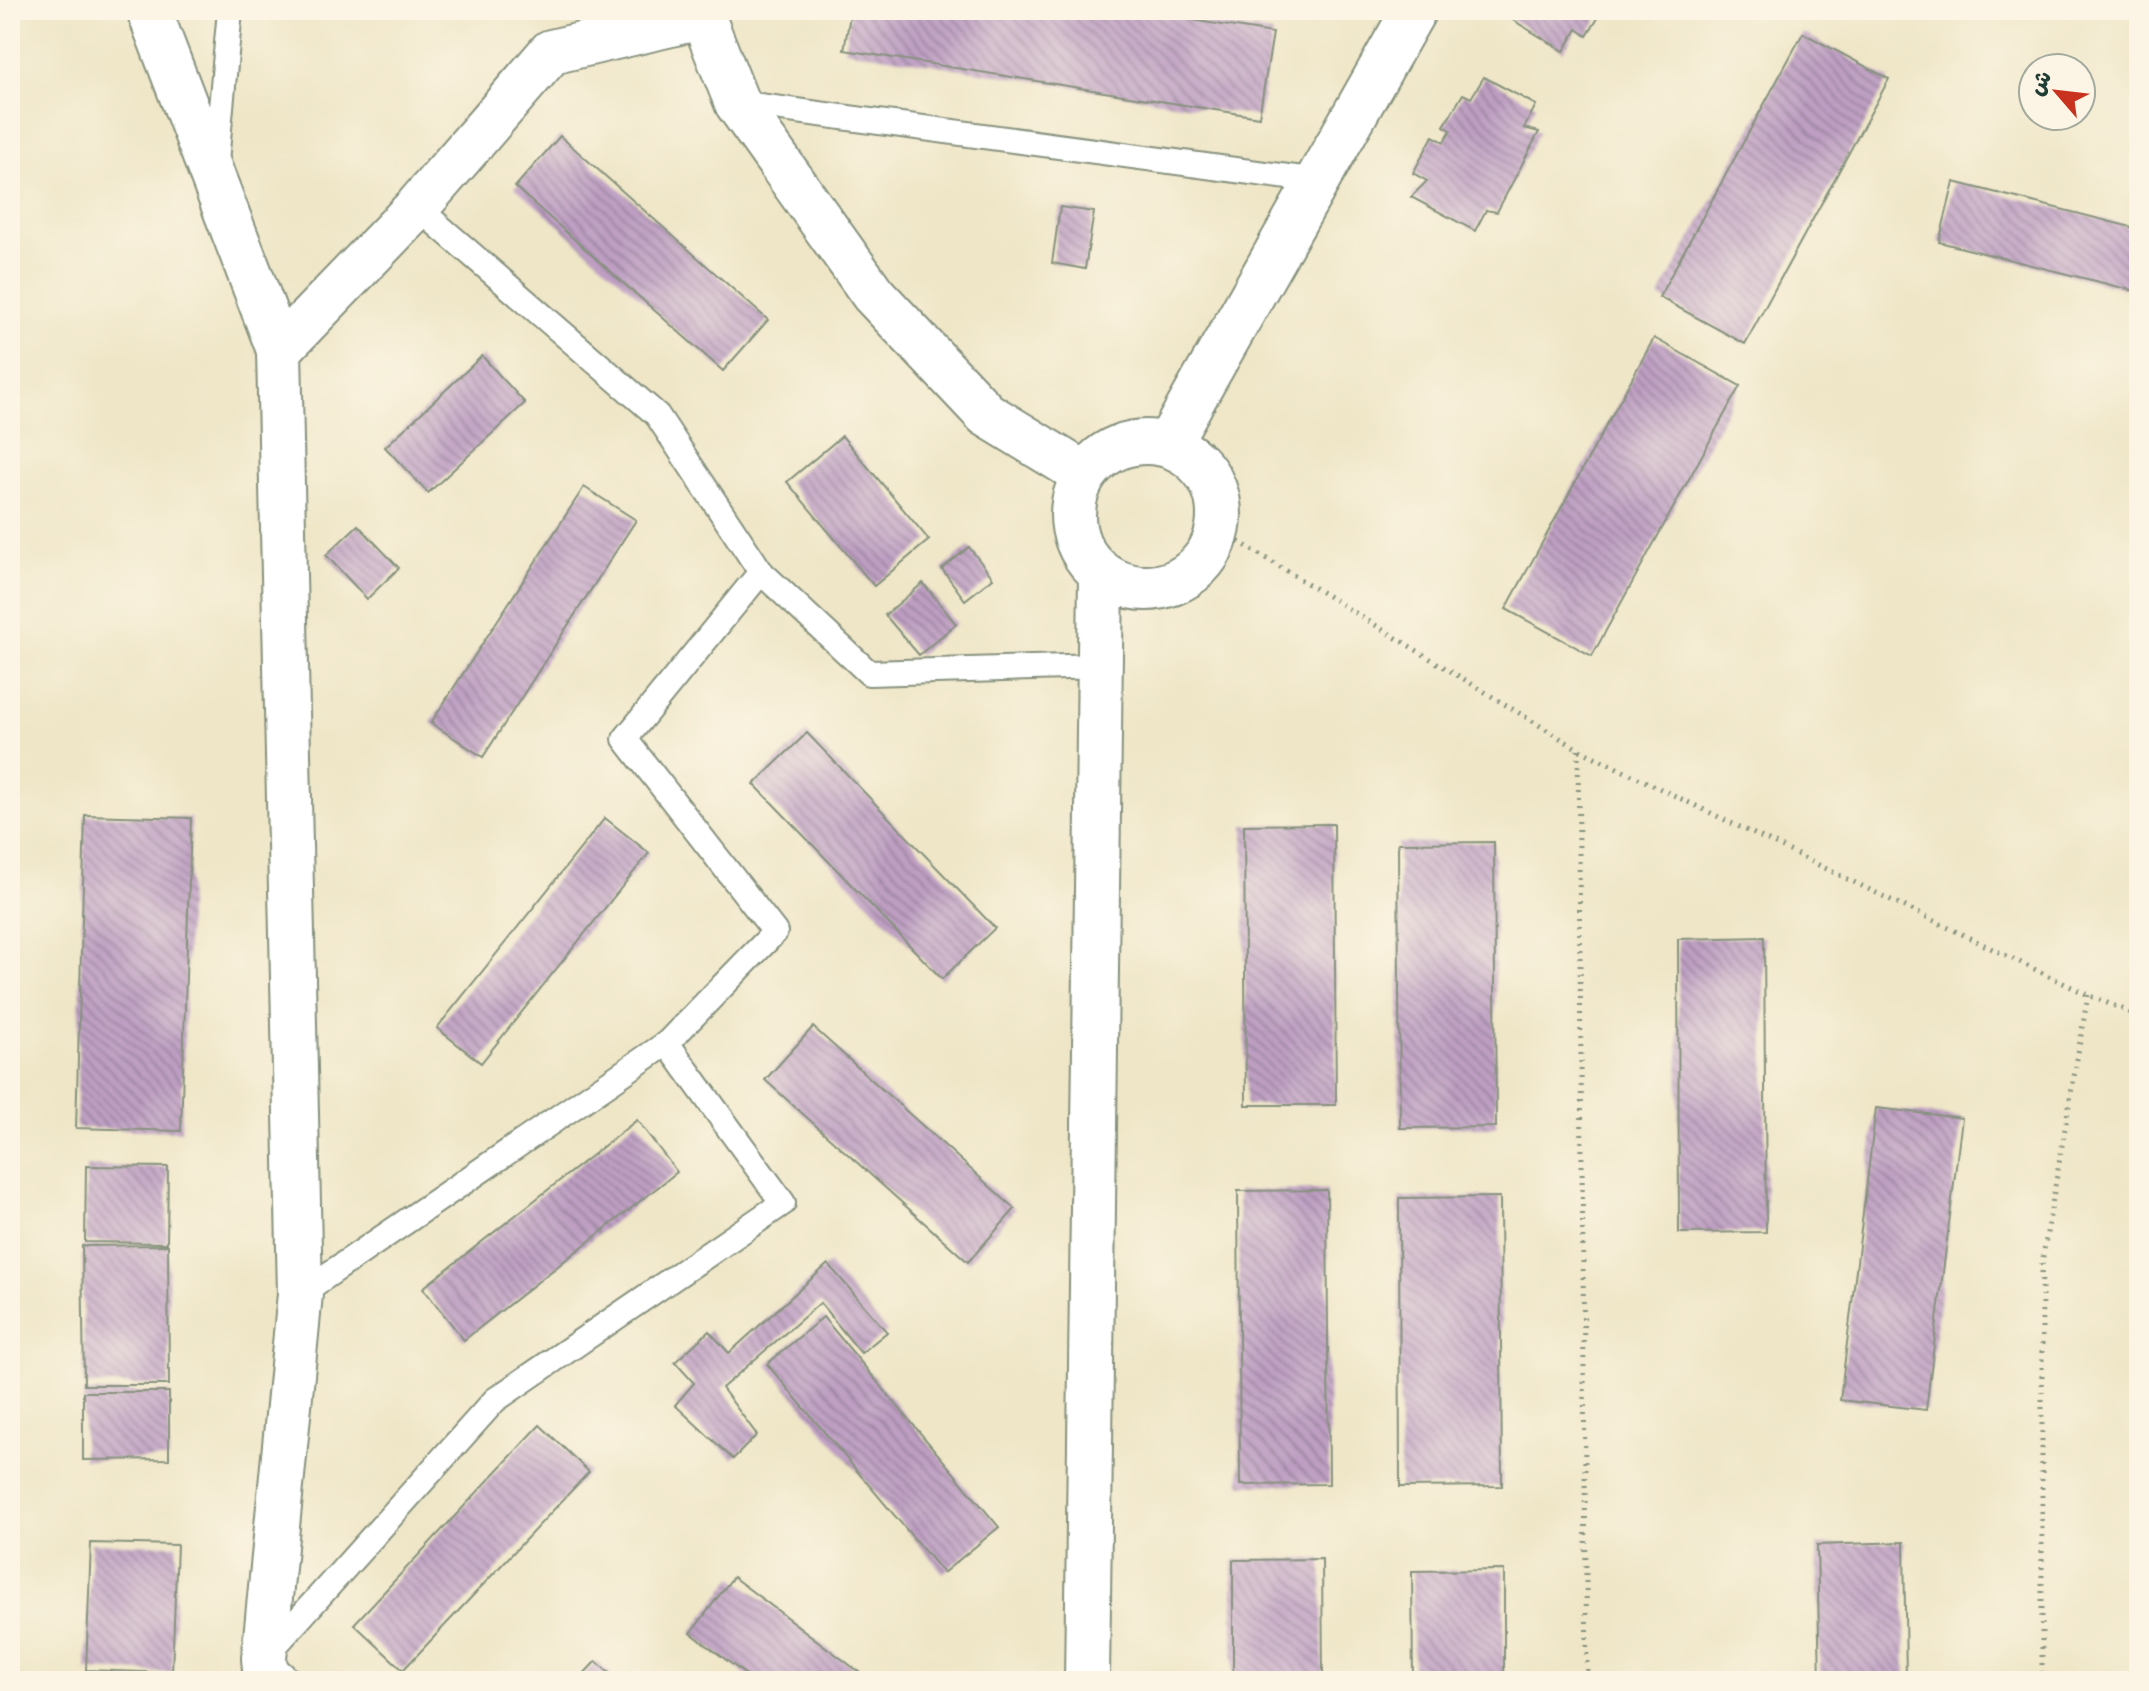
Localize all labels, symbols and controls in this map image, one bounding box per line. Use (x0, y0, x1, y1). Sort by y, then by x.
north arrow (2017, 52, 2097, 132)
text: ش (2023, 66, 2057, 100)

